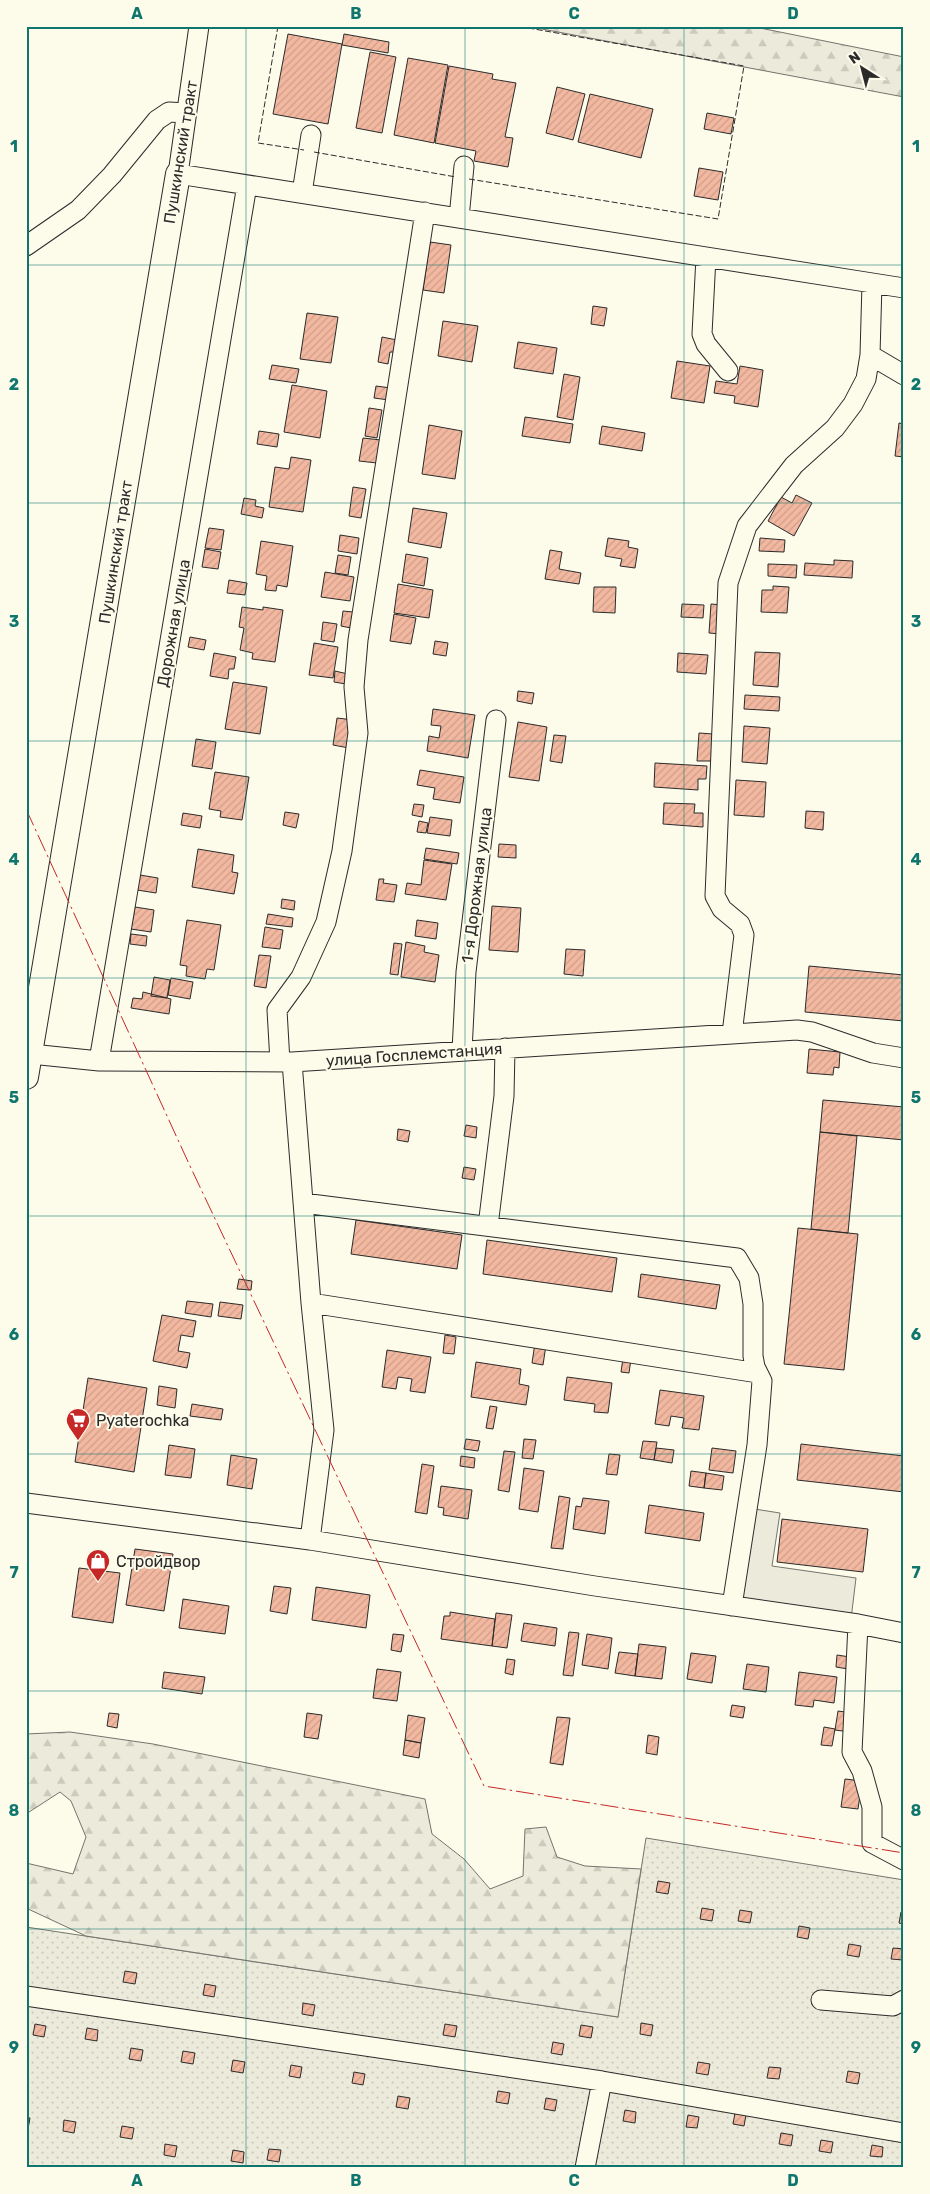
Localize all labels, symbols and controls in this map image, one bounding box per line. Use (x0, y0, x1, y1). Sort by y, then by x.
text: A (131, 4, 143, 23)
text: B (350, 4, 362, 23)
text: C (568, 4, 580, 23)
text: D (787, 4, 799, 23)
north arrow (838, 42, 888, 92)
text: N (846, 48, 864, 68)
street label: Пушкинский тракт (160, 79, 201, 225)
text: 1 (10, 137, 18, 156)
text: 1 (912, 137, 920, 156)
text: 2 (9, 375, 19, 394)
text: 2 (911, 375, 921, 394)
street label: Пушкинский тракт (95, 479, 136, 625)
street label: Дорожная улица (153, 558, 194, 688)
text: 3 (9, 612, 19, 631)
text: 3 (911, 612, 921, 631)
street label: 1-я Дорожная улица (458, 806, 495, 964)
text: 4 (9, 850, 20, 869)
text: 4 (911, 850, 922, 869)
street label: улица Госплемстанция (325, 1039, 503, 1070)
text: 5 (9, 1088, 19, 1107)
text: 5 (911, 1088, 921, 1107)
text: 6 (9, 1325, 19, 1344)
text: 6 (911, 1325, 921, 1344)
supermarket icon: Pyaterochka (65, 1407, 91, 1441)
place label: Pyaterochka (96, 1411, 189, 1430)
shop icon: Стройдвор (85, 1548, 111, 1582)
place label: Стройдвор (116, 1552, 201, 1571)
text: 7 (9, 1563, 19, 1582)
text: 7 (911, 1563, 921, 1582)
text: 8 (9, 1801, 20, 1820)
text: 8 (911, 1801, 922, 1820)
text: 9 (9, 2038, 19, 2057)
text: 9 (911, 2038, 921, 2057)
text: A (131, 2171, 143, 2190)
text: B (350, 2171, 362, 2190)
text: C (568, 2171, 580, 2190)
text: D (787, 2171, 799, 2190)

